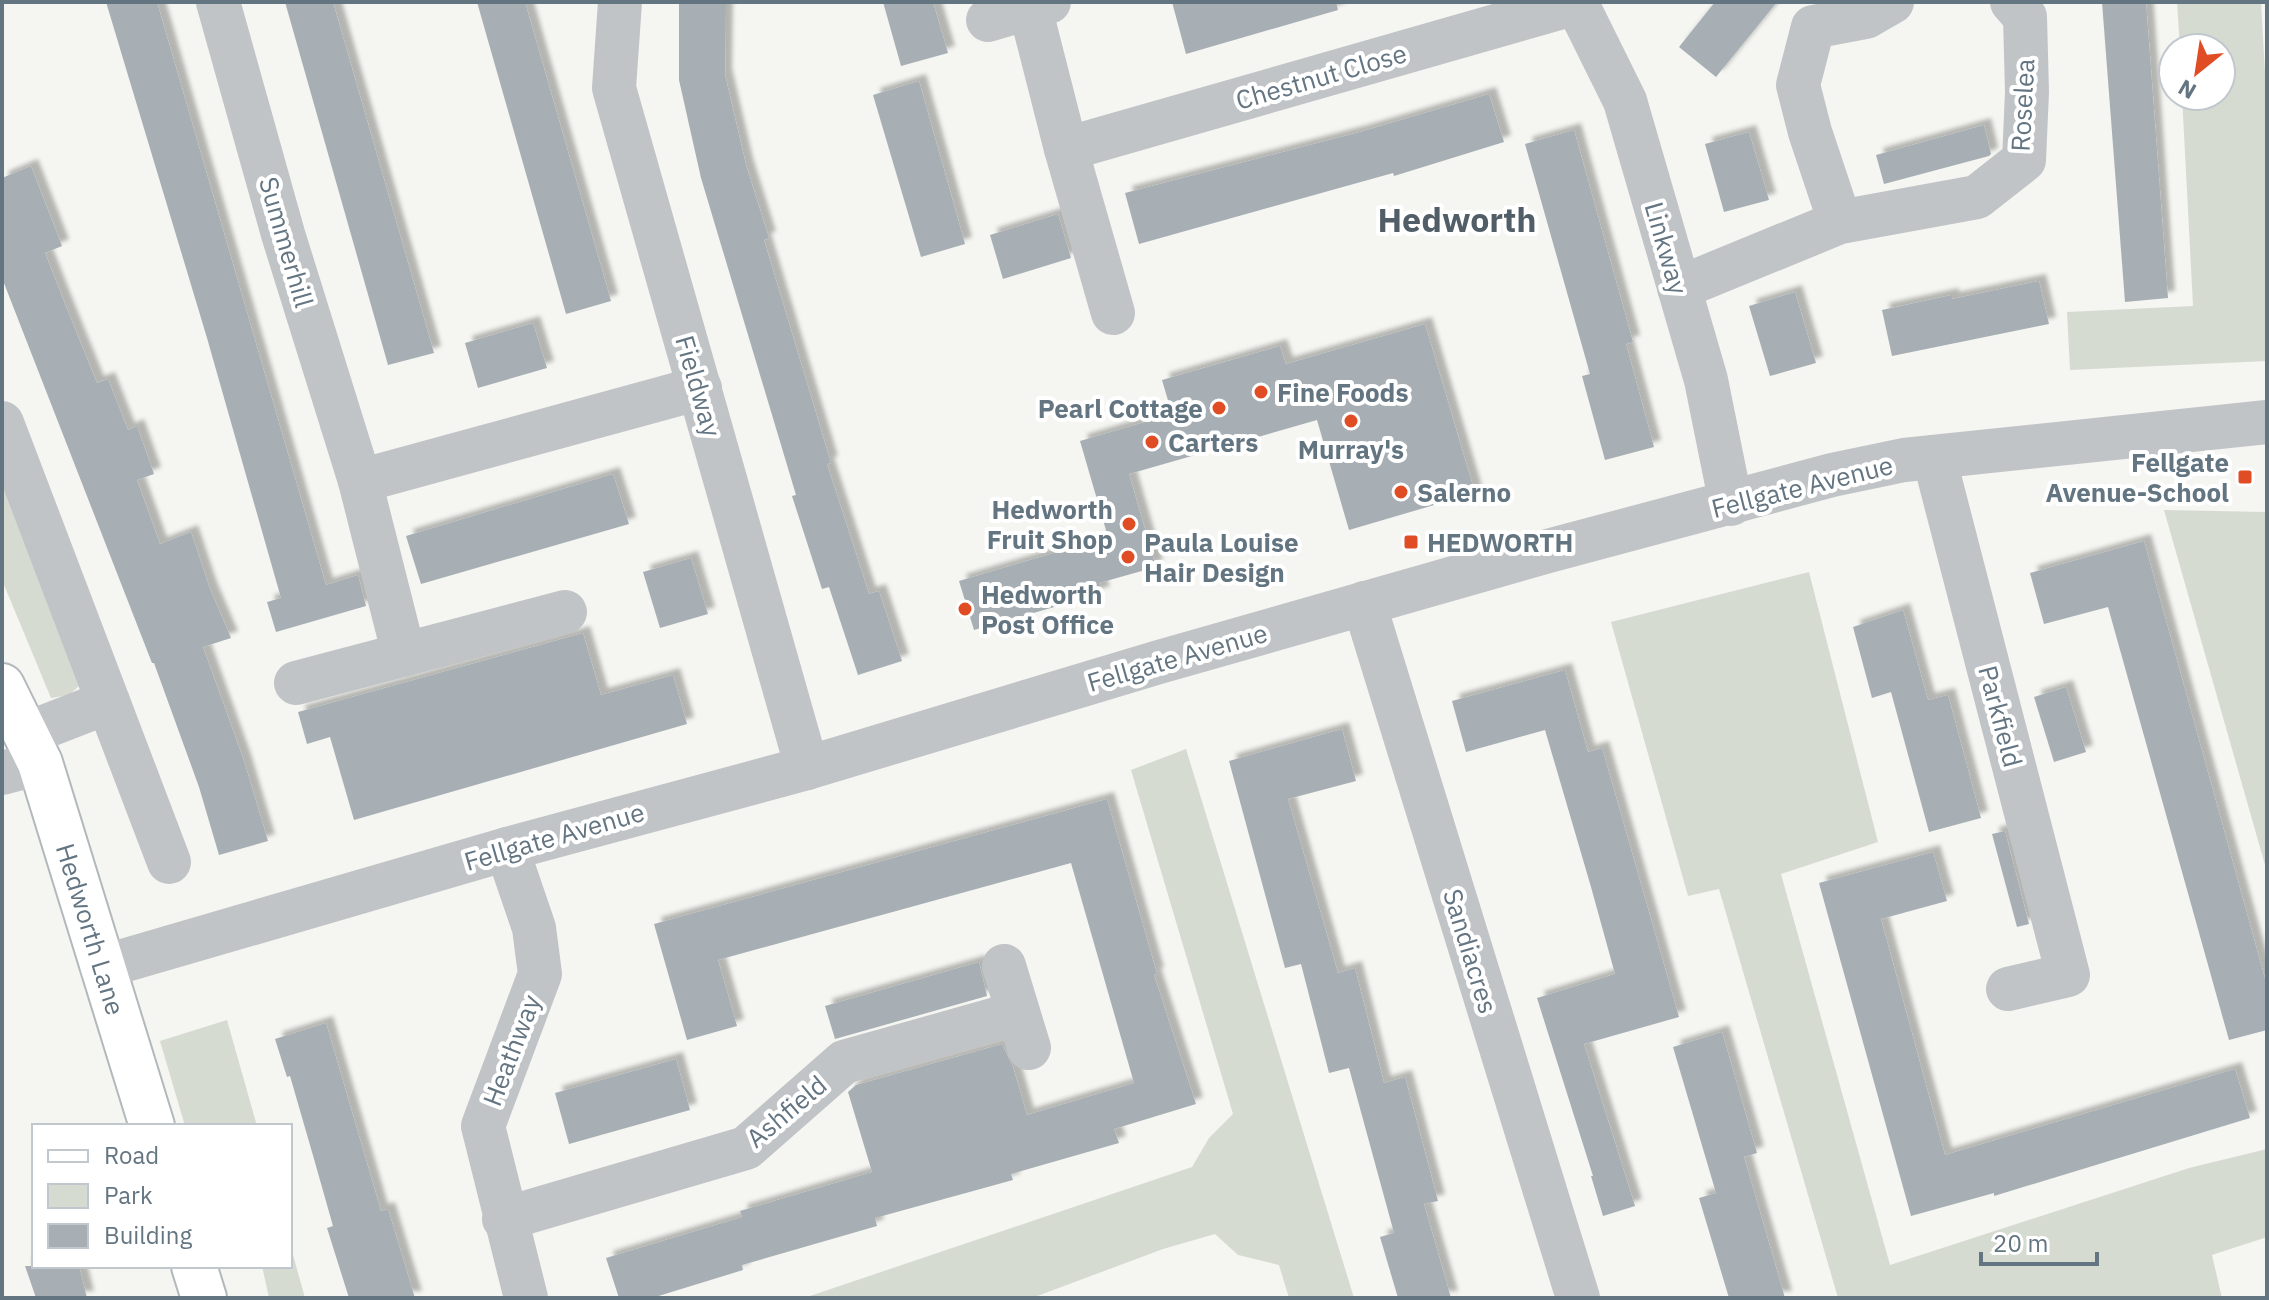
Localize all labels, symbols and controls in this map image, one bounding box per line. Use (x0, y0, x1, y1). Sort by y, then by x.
north arrow (2157, 32, 2237, 112)
street label: Chestnut Close (1232, 35, 1410, 117)
street label: Roselea (2003, 58, 2041, 152)
text: N (2173, 73, 2201, 106)
street label: Summerhill (252, 173, 322, 311)
district label: Hedworth (1378, 197, 1536, 241)
street label: Linkway (1638, 198, 1696, 298)
street label: Fieldway (668, 331, 730, 441)
place label: Fine Foods (1277, 375, 1409, 409)
marker: Fine Foods (1252, 383, 1270, 401)
place label: Pearl Cottage (1038, 391, 1203, 425)
marker: Pearl Cottage (1210, 399, 1228, 417)
marker: Murray's (1342, 412, 1360, 430)
place label: Carters (1168, 425, 1258, 459)
place label: Murray's (1298, 432, 1404, 466)
marker: Carters (1143, 433, 1161, 451)
place label: Fellgate Avenue-School (2045, 445, 2229, 509)
street label: Fellgate Avenue (1708, 447, 1896, 525)
marker: Fellgate Avenue-School (2236, 468, 2254, 486)
place label: Salerno (1417, 475, 1511, 509)
marker: Salerno (1392, 483, 1410, 501)
place label: Hedworth Fruit Shop (987, 492, 1113, 556)
marker: Hedworth Fruit Shop (1120, 515, 1138, 533)
place label: Paula Louise Hair Design (1144, 525, 1299, 589)
place label: HEDWORTH (1427, 525, 1573, 559)
marker: HEDWORTH (1402, 533, 1420, 551)
marker: Paula Louise Hair Design (1119, 548, 1137, 566)
place label: Hedworth Post Office (981, 577, 1114, 641)
marker: Hedworth Post Office (956, 600, 974, 618)
street label: Fellgate Avenue (1083, 615, 1271, 699)
street label: Parkfield (1971, 661, 2031, 771)
street label: Fellgate Avenue (460, 794, 648, 878)
street label: Hedworth Lane (49, 839, 133, 1019)
street label: Sandiacres (1436, 885, 1506, 1017)
street label: Heathway (474, 989, 548, 1111)
street label: Ashfield (739, 1067, 833, 1155)
legend (32, 1124, 292, 1268)
text: Road (104, 1139, 159, 1171)
text: Park (104, 1179, 153, 1211)
scale bar (1981, 1216, 2097, 1266)
text: Building (104, 1219, 192, 1251)
text: 20 m (1993, 1227, 2048, 1259)

